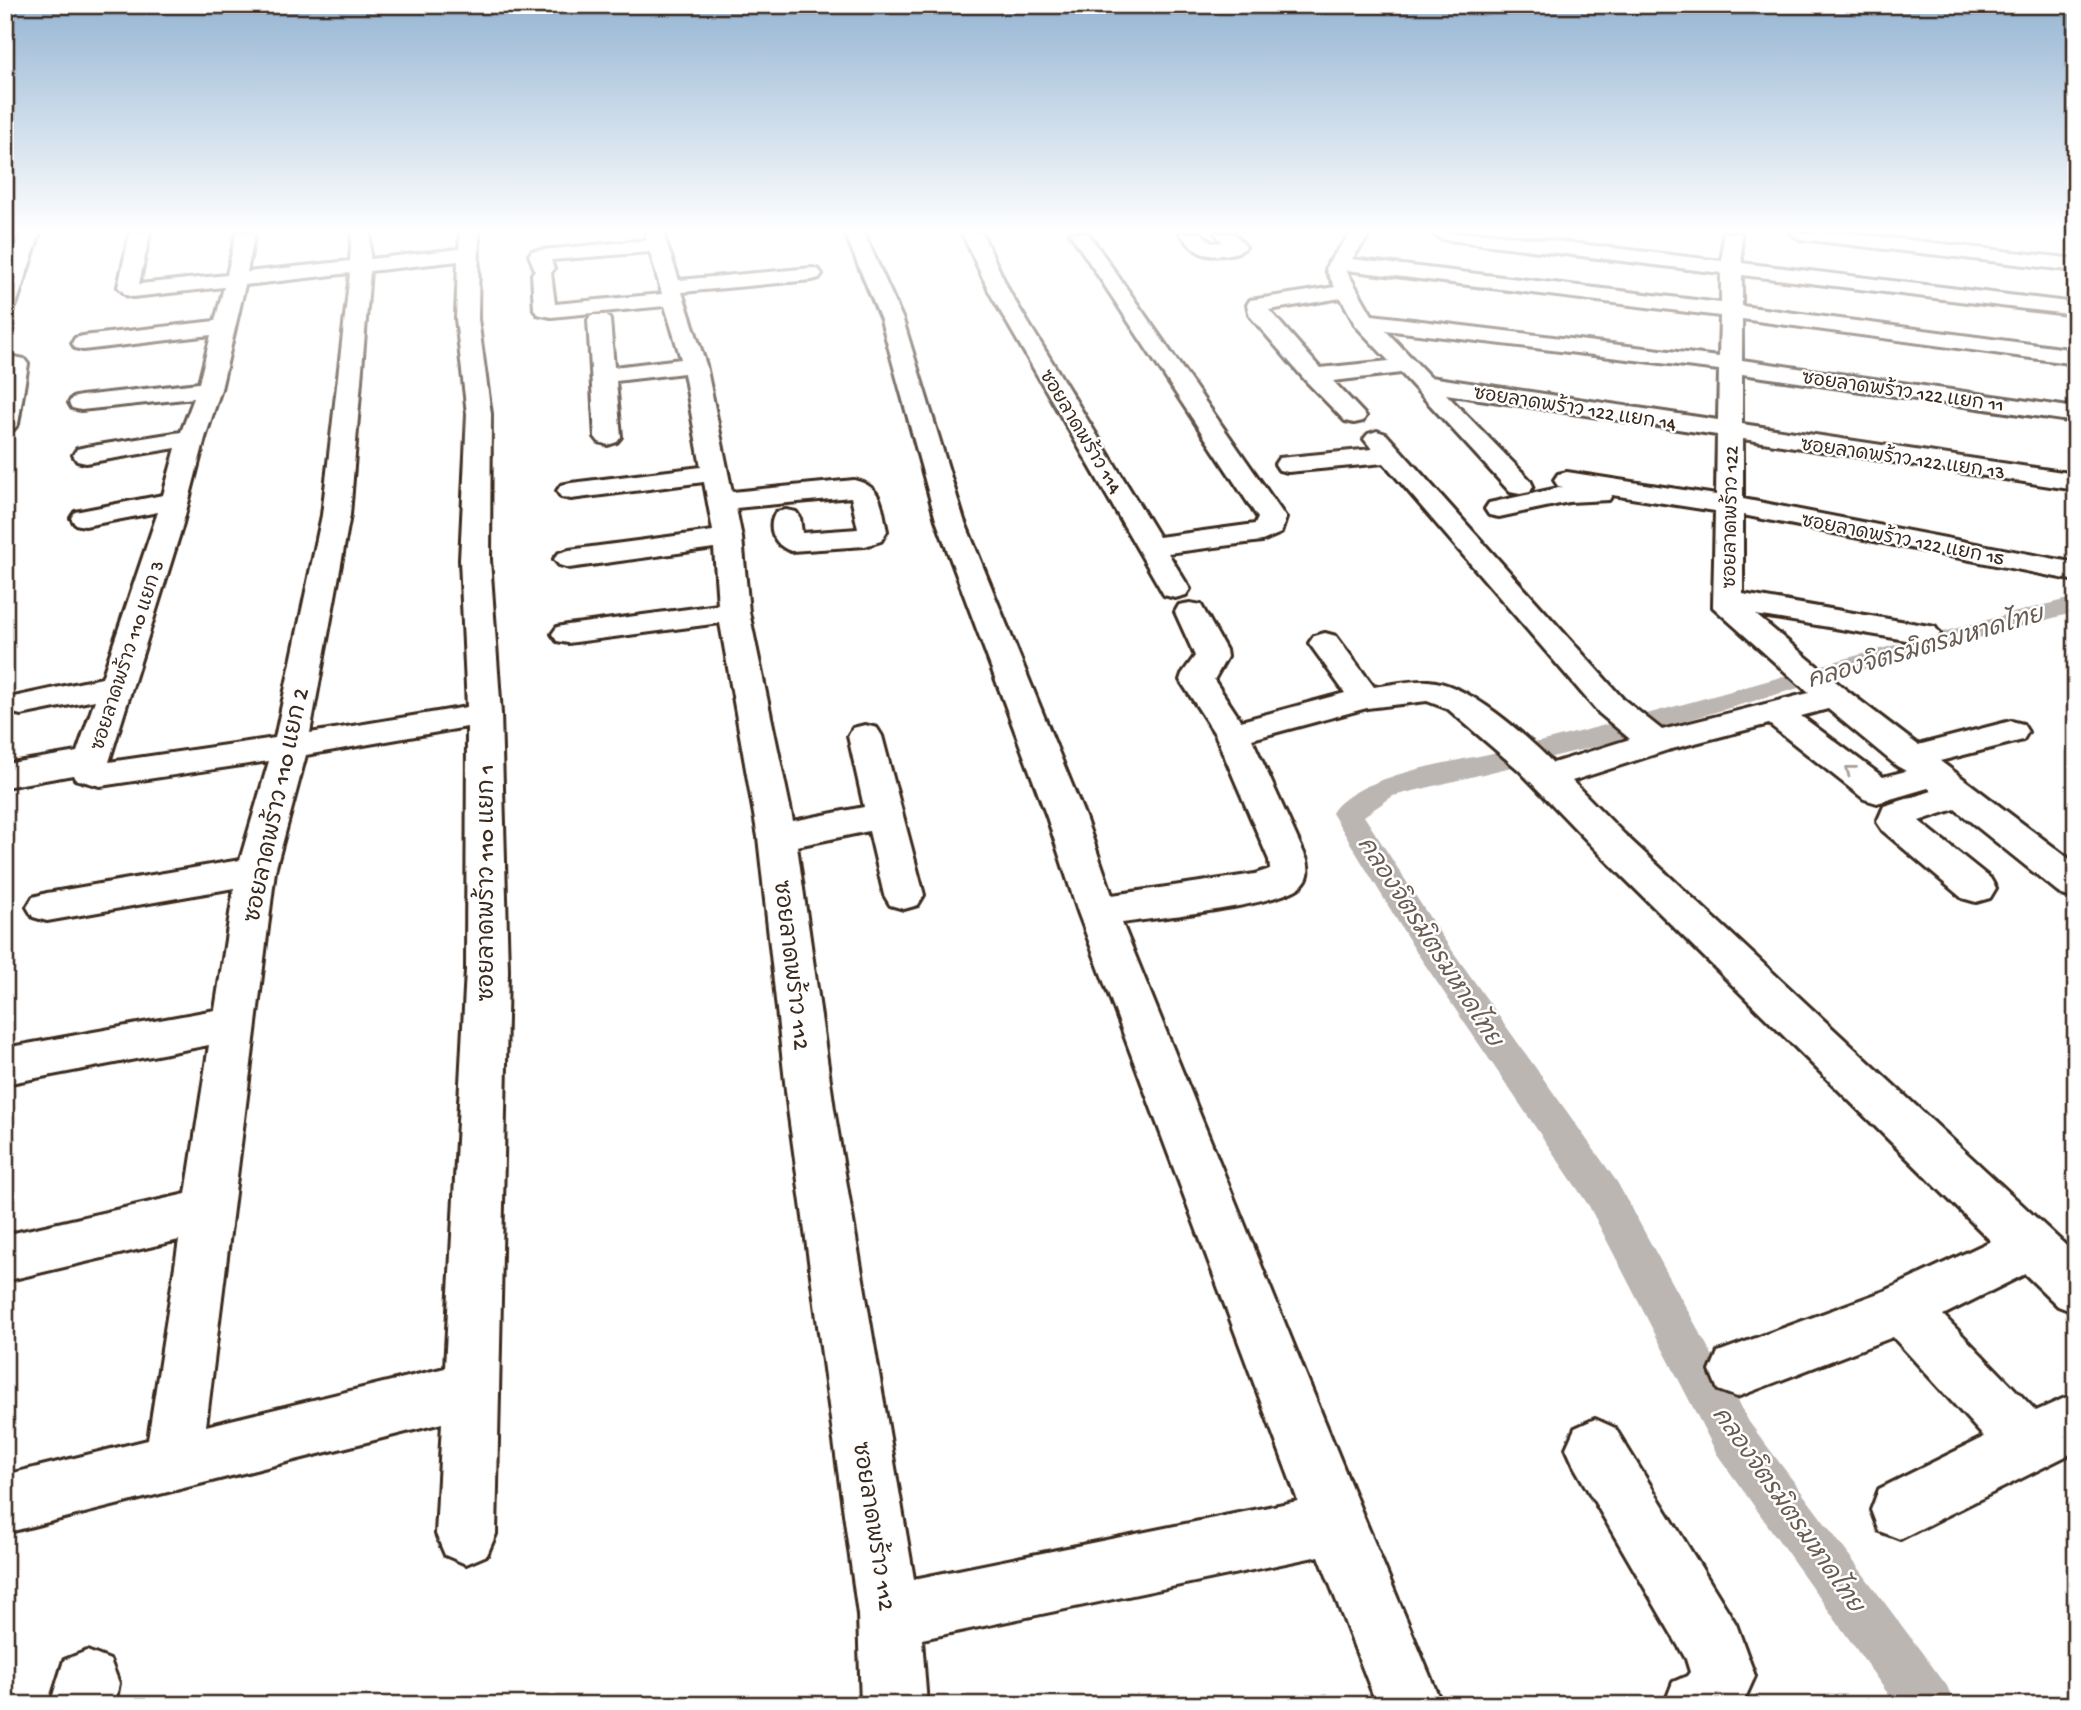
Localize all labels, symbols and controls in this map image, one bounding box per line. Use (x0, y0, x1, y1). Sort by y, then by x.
street label: ซอยลาดพร้าว 114 (1033, 365, 1128, 499)
street label: ซอยลาดพร้าว 122 แยก 11 (1800, 365, 2005, 419)
street label: ซอยลาดพร้าว 122 แยก 14 (1471, 380, 1678, 438)
street label: ซอยลาดพร้าว 122 แยก 13 (1799, 432, 2007, 486)
street label: ซอยลาดพร้าว 122 (1717, 446, 1745, 589)
street label: ซอยลาดพร้าว 122 แยก 15 (1799, 508, 2006, 572)
street label: ซอยลาดพร้าว 110 แยก 3 (85, 557, 171, 754)
water label: คลองจิตรมิตรมหาดไทย (1803, 596, 2050, 697)
street label: ซอยลาดพร้าว 110 แยก 2 (235, 685, 316, 925)
street label: ซอยลาดพร้าว 110 แยก 1 (470, 764, 502, 1002)
one-way arrow (1845, 766, 1858, 779)
water label: คลองจิตรมิตรมหาดไทย (1349, 830, 1512, 1055)
street label: ซอยลาดพร้าว 112 (766, 879, 818, 1052)
water label: คลองจิตรมิตรมหาดไทย (1704, 1400, 1874, 1622)
street label: ซอยลาดพร้าว 112 (845, 1439, 903, 1613)

